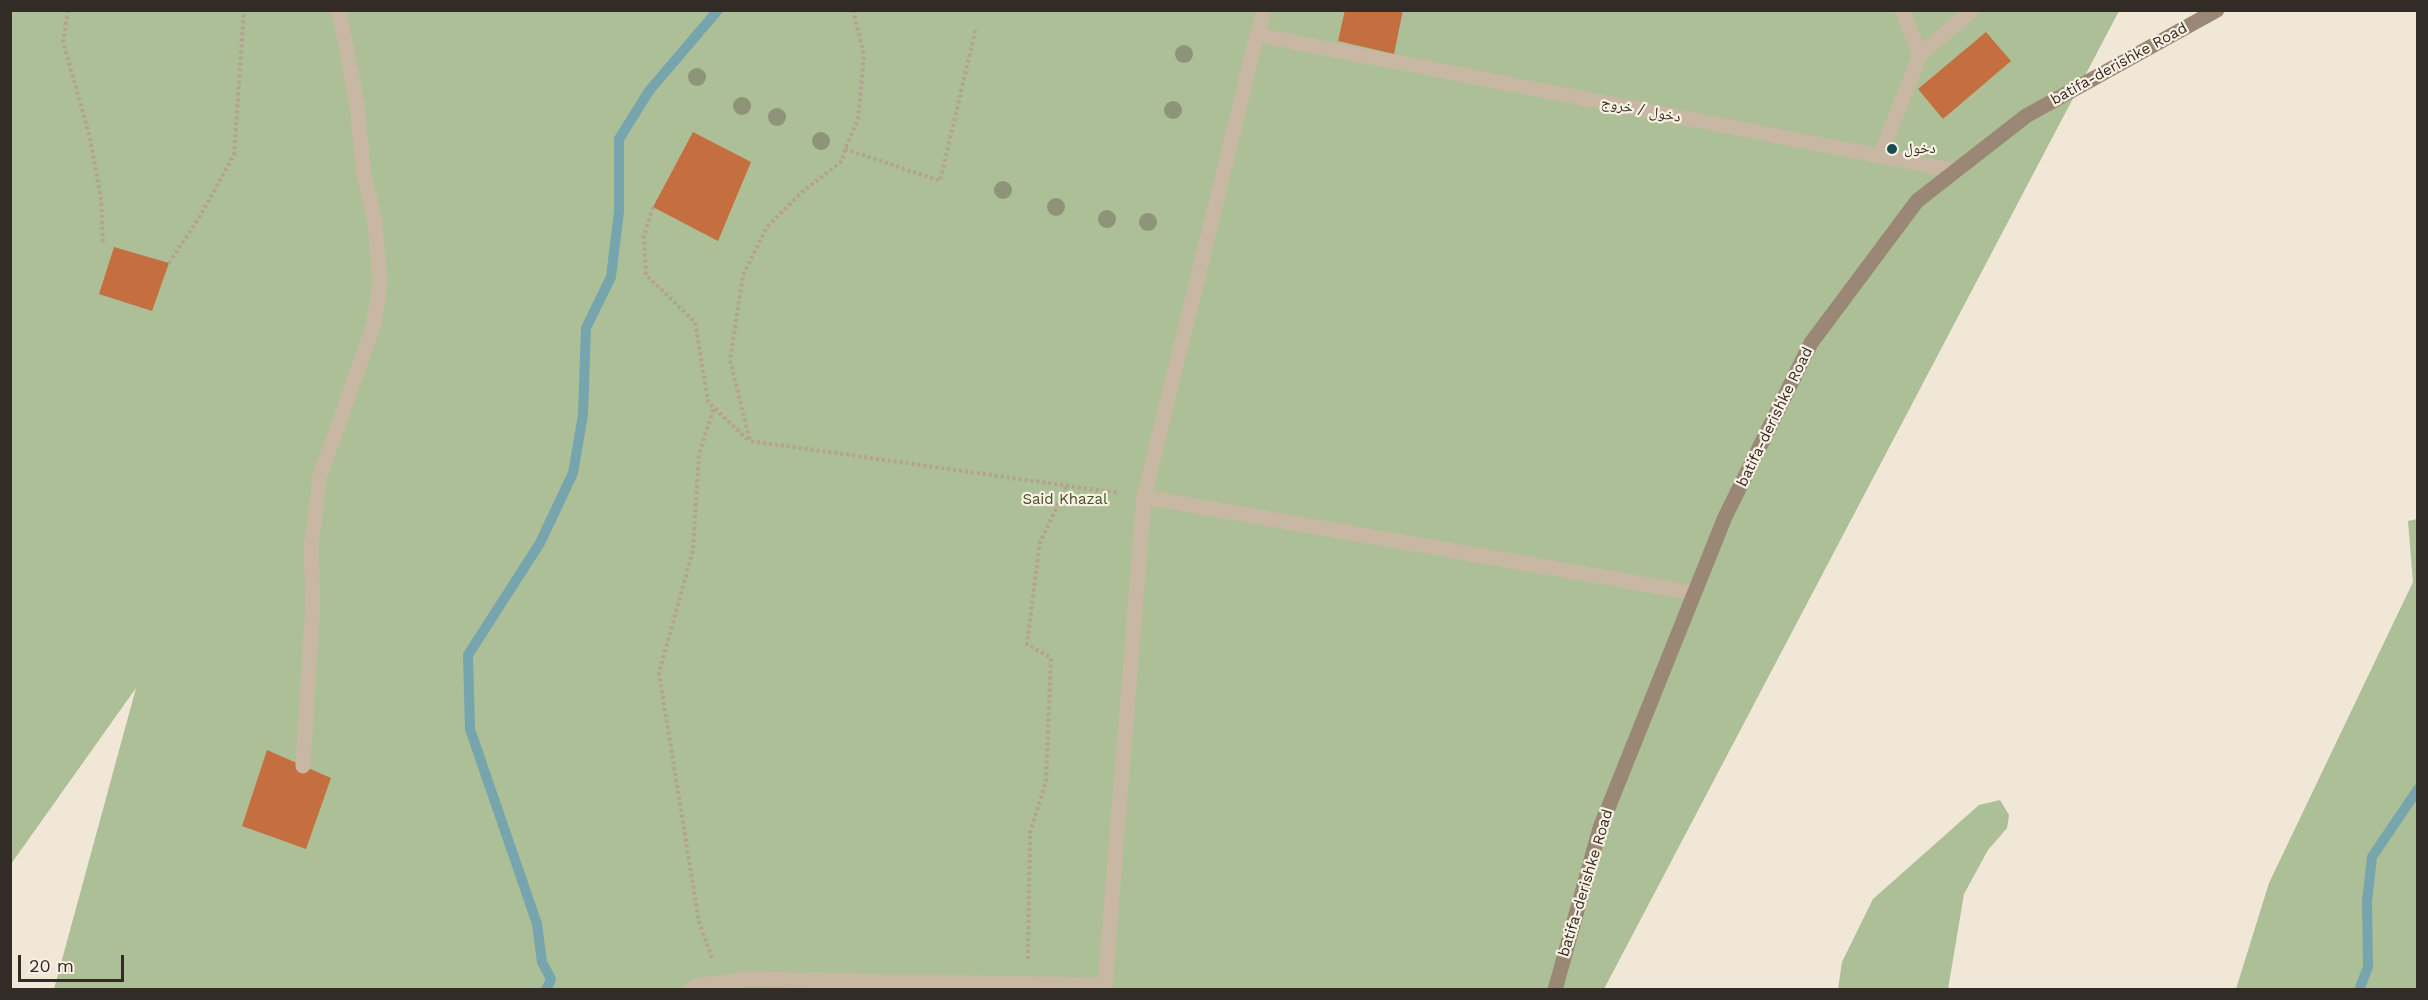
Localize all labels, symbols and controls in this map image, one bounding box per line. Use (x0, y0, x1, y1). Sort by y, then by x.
street label: batifa-derishke Road (2048, 19, 2190, 109)
street label: دخول / خروج (1600, 93, 1682, 127)
place label: دخول (1904, 140, 1936, 158)
marker: دخول (1885, 142, 1899, 156)
street label: batifa-derishke Road (1733, 344, 1817, 490)
park label: Said Khazal (1022, 491, 1108, 509)
street label: batifa-derishke Road (1555, 807, 1617, 959)
scale bar (21, 943, 128, 981)
text: 20 m (29, 955, 74, 976)

